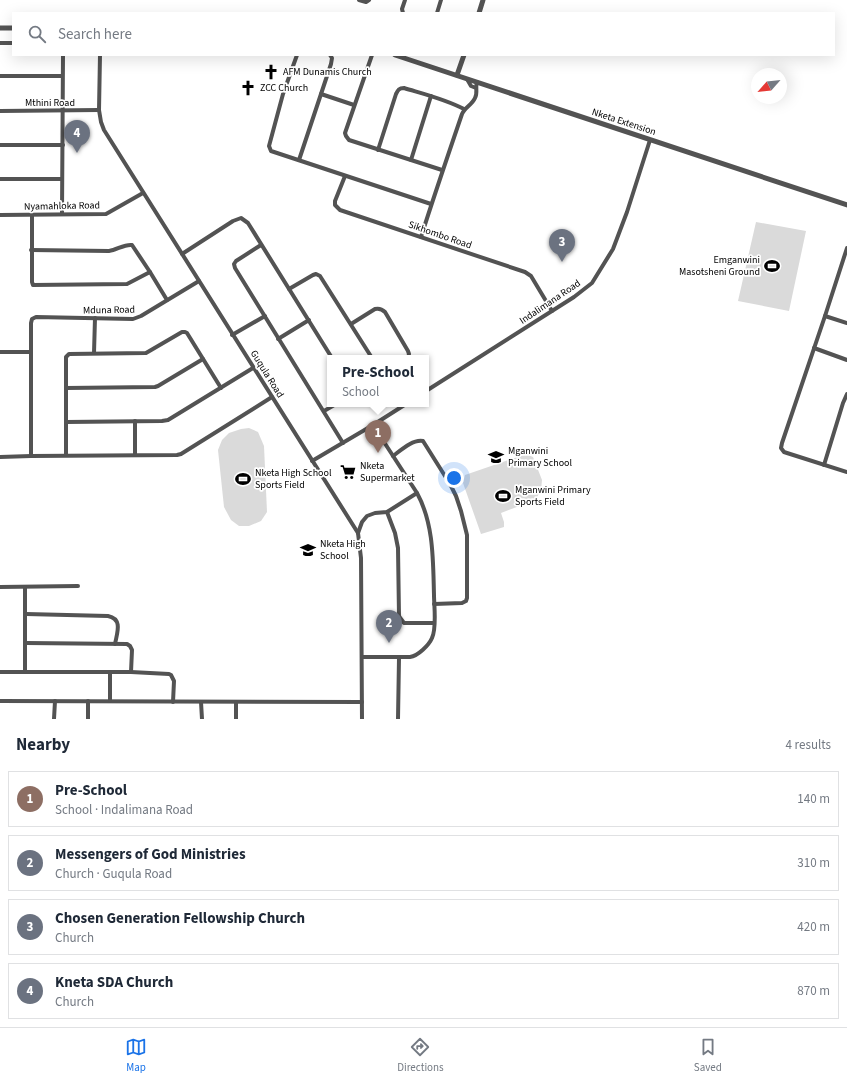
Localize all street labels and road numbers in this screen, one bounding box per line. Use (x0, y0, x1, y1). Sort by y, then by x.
street label: Mthini Road (25, 96, 75, 110)
street label: Nketa Extension (590, 105, 658, 139)
street label: Nyamahloka Road (24, 198, 100, 214)
street label: Sikhombo Road (406, 218, 474, 252)
street label: Indalimana Road (517, 276, 583, 328)
street label: Mduna Road (83, 303, 135, 317)
street label: Guqula Road (247, 348, 287, 400)

